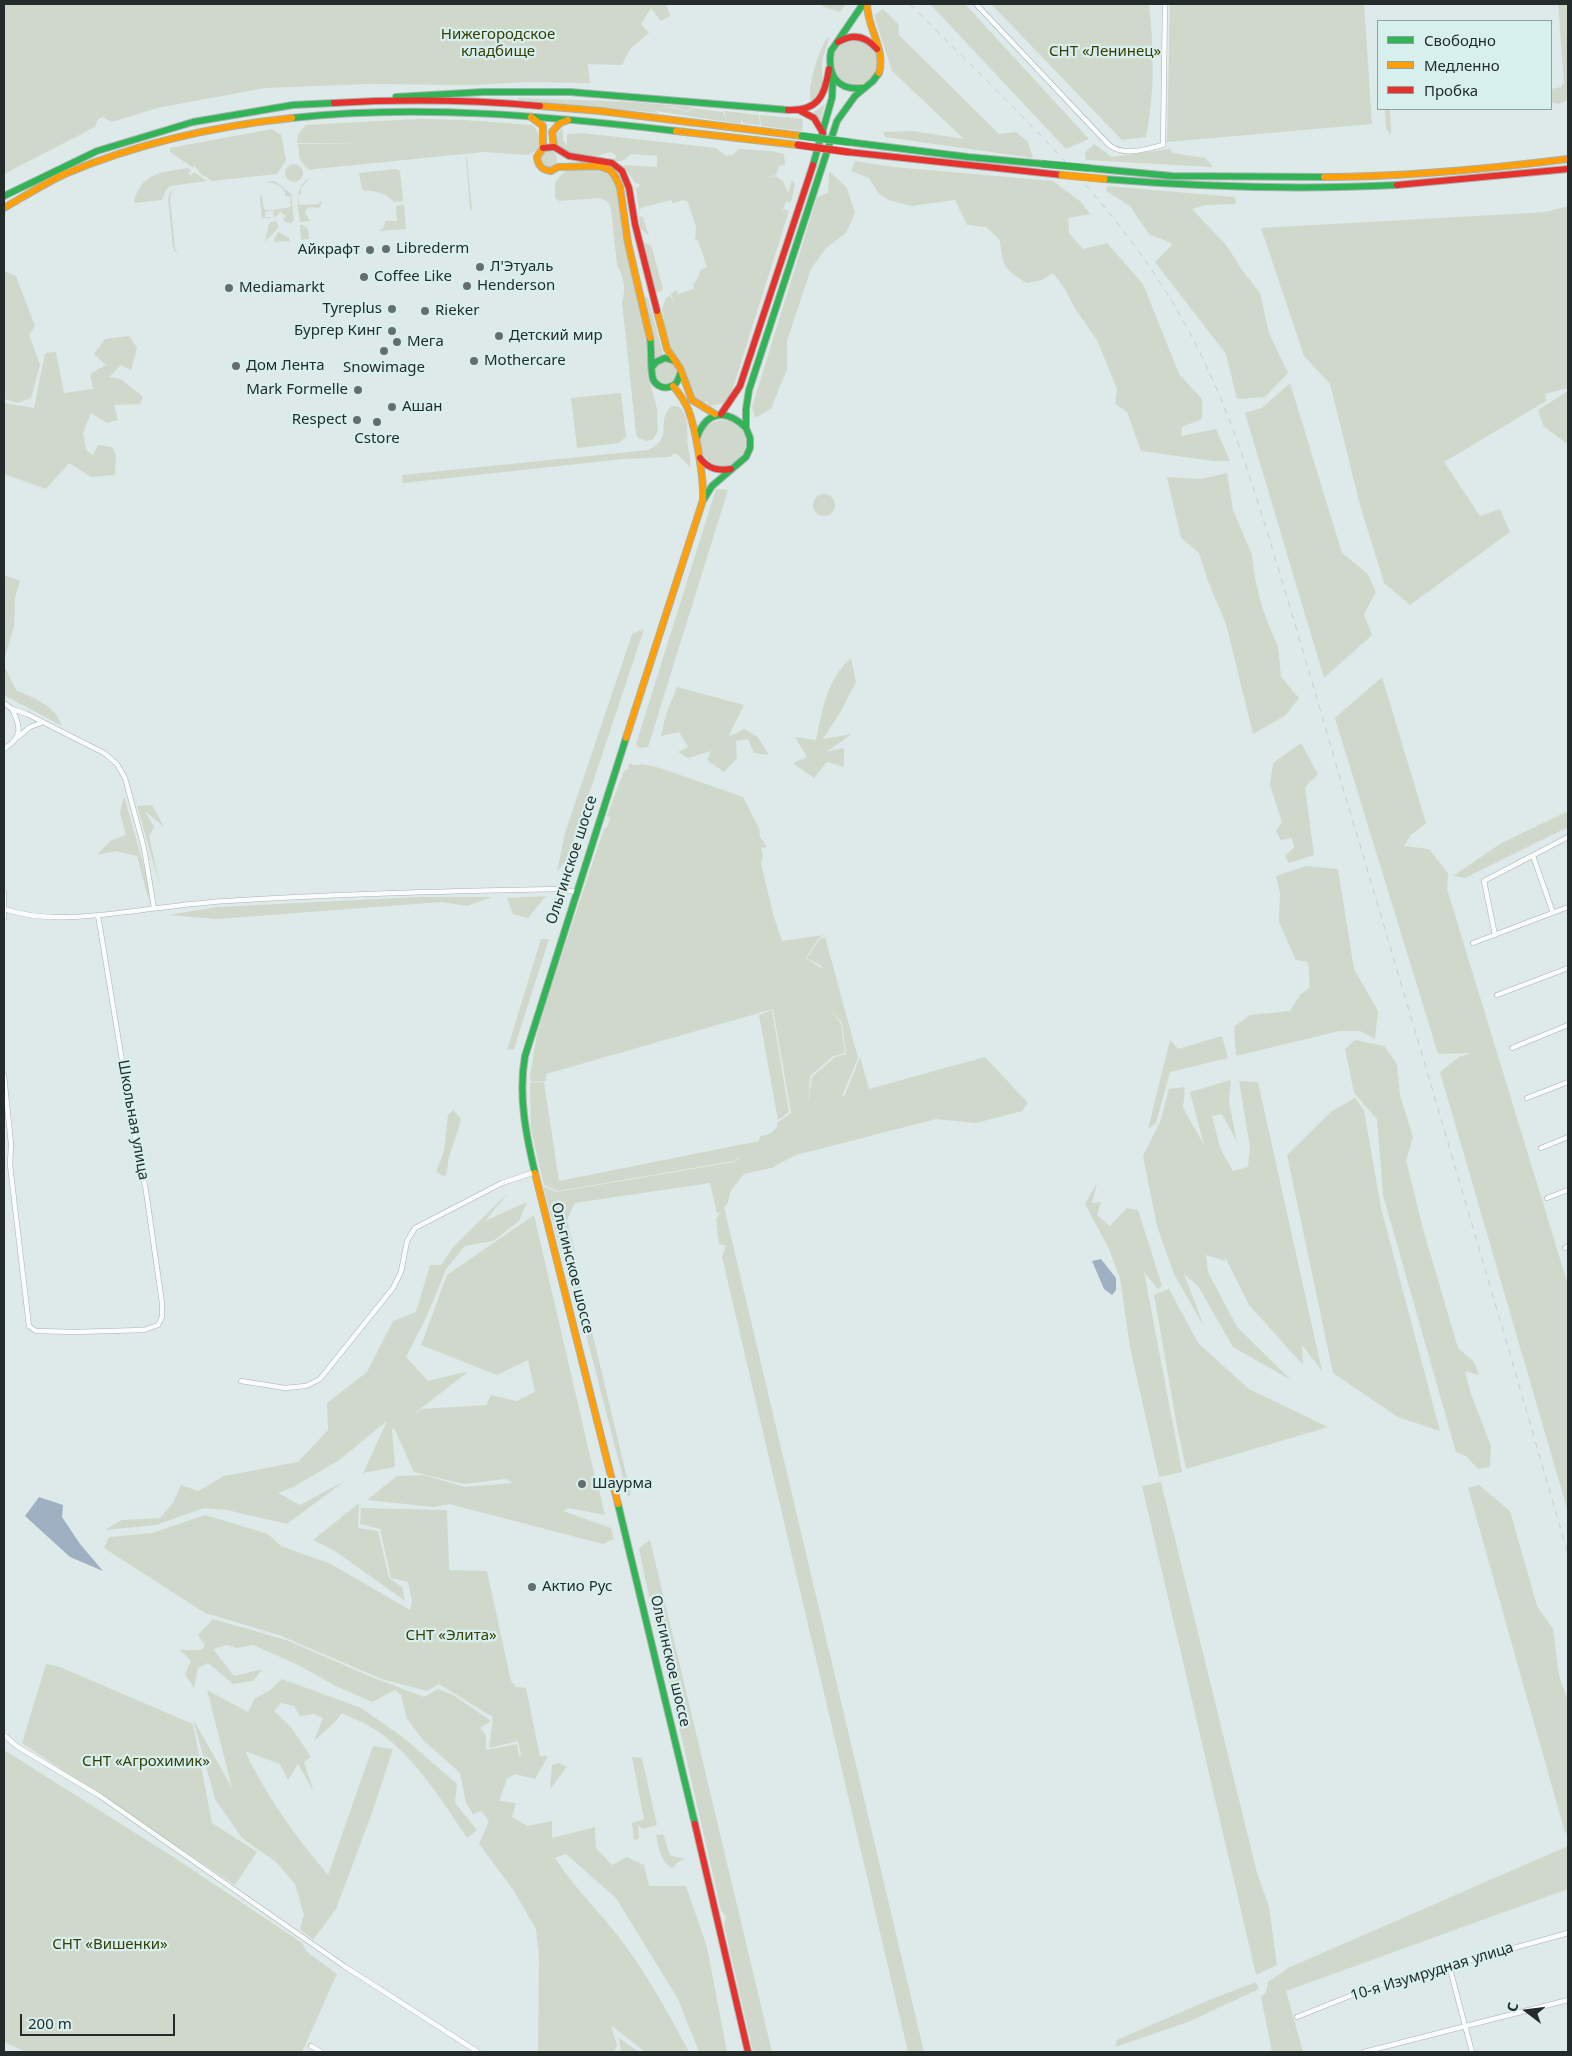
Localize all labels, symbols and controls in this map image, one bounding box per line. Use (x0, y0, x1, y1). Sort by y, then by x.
legend (1377, 20, 1552, 110)
park label: Нижегородское кладбище (441, 26, 555, 61)
text: Свободно (1424, 30, 1496, 50)
park label: СНТ «Ленинец» (1049, 43, 1161, 61)
text: Медленно (1424, 55, 1500, 75)
text: Пробка (1424, 80, 1478, 100)
place label: Librederm (396, 240, 469, 258)
place label: Айкрафт (298, 241, 360, 259)
marker: Librederm (380, 243, 392, 255)
marker: Айкрафт (364, 244, 376, 256)
place label: Л'Этуаль (490, 258, 553, 276)
marker: Л'Этуаль (474, 261, 486, 273)
place label: Coffee Like (374, 268, 452, 286)
marker: Coffee Like (358, 271, 370, 283)
place label: Henderson (477, 277, 555, 295)
place label: Mediamarkt (239, 279, 325, 297)
marker: Henderson (461, 280, 473, 292)
marker: Mediamarkt (223, 282, 235, 294)
place label: Tyreplus (322, 300, 382, 318)
place label: Rieker (435, 302, 479, 320)
marker: Tyreplus (386, 303, 398, 315)
marker: Rieker (419, 305, 431, 317)
place label: Бургер Кинг (294, 322, 382, 340)
marker: Бургер Кинг (386, 325, 398, 337)
place label: Детский мир (509, 327, 603, 345)
marker: Детский мир (493, 330, 505, 342)
place label: Мега (407, 333, 444, 351)
marker: Мега (391, 336, 403, 348)
marker: Snowimage (378, 345, 390, 357)
place label: Mothercare (484, 352, 566, 370)
marker: Mothercare (468, 355, 480, 367)
place label: Дом Лента (246, 357, 325, 375)
place label: Snowimage (343, 359, 425, 377)
marker: Дом Лента (230, 360, 242, 372)
place label: Mark Formelle (246, 381, 348, 399)
marker: Mark Formelle (352, 384, 364, 396)
place label: Ашан (402, 398, 443, 416)
marker: Ашан (386, 401, 398, 413)
place label: Respect (292, 411, 347, 429)
marker: Respect (351, 414, 363, 426)
marker: Cstore (371, 416, 383, 428)
place label: Cstore (354, 430, 400, 448)
street label: Ольгинское шоссе (543, 793, 601, 927)
street label: Школьная улица (114, 1059, 152, 1181)
street label: Ольгинское шоссе (547, 1201, 597, 1335)
place label: Шаурма (592, 1475, 652, 1493)
marker: Шаурма (576, 1478, 588, 1490)
place label: Актио Рус (542, 1578, 612, 1596)
marker: Актио Рус (526, 1581, 538, 1593)
street label: Ольгинское шоссе (646, 1593, 694, 1729)
park label: СНТ «Элита» (405, 1627, 497, 1645)
park label: СНТ «Агрохимик» (82, 1753, 210, 1771)
park label: СНТ «Вишенки» (52, 1936, 168, 1954)
street label: 10-я Изумрудная улица (1348, 1939, 1516, 2005)
north arrow (1502, 1986, 1552, 2036)
text: С (1502, 2000, 1522, 2014)
scale bar (22, 2004, 178, 2036)
text: 200 m (28, 2013, 72, 2033)

